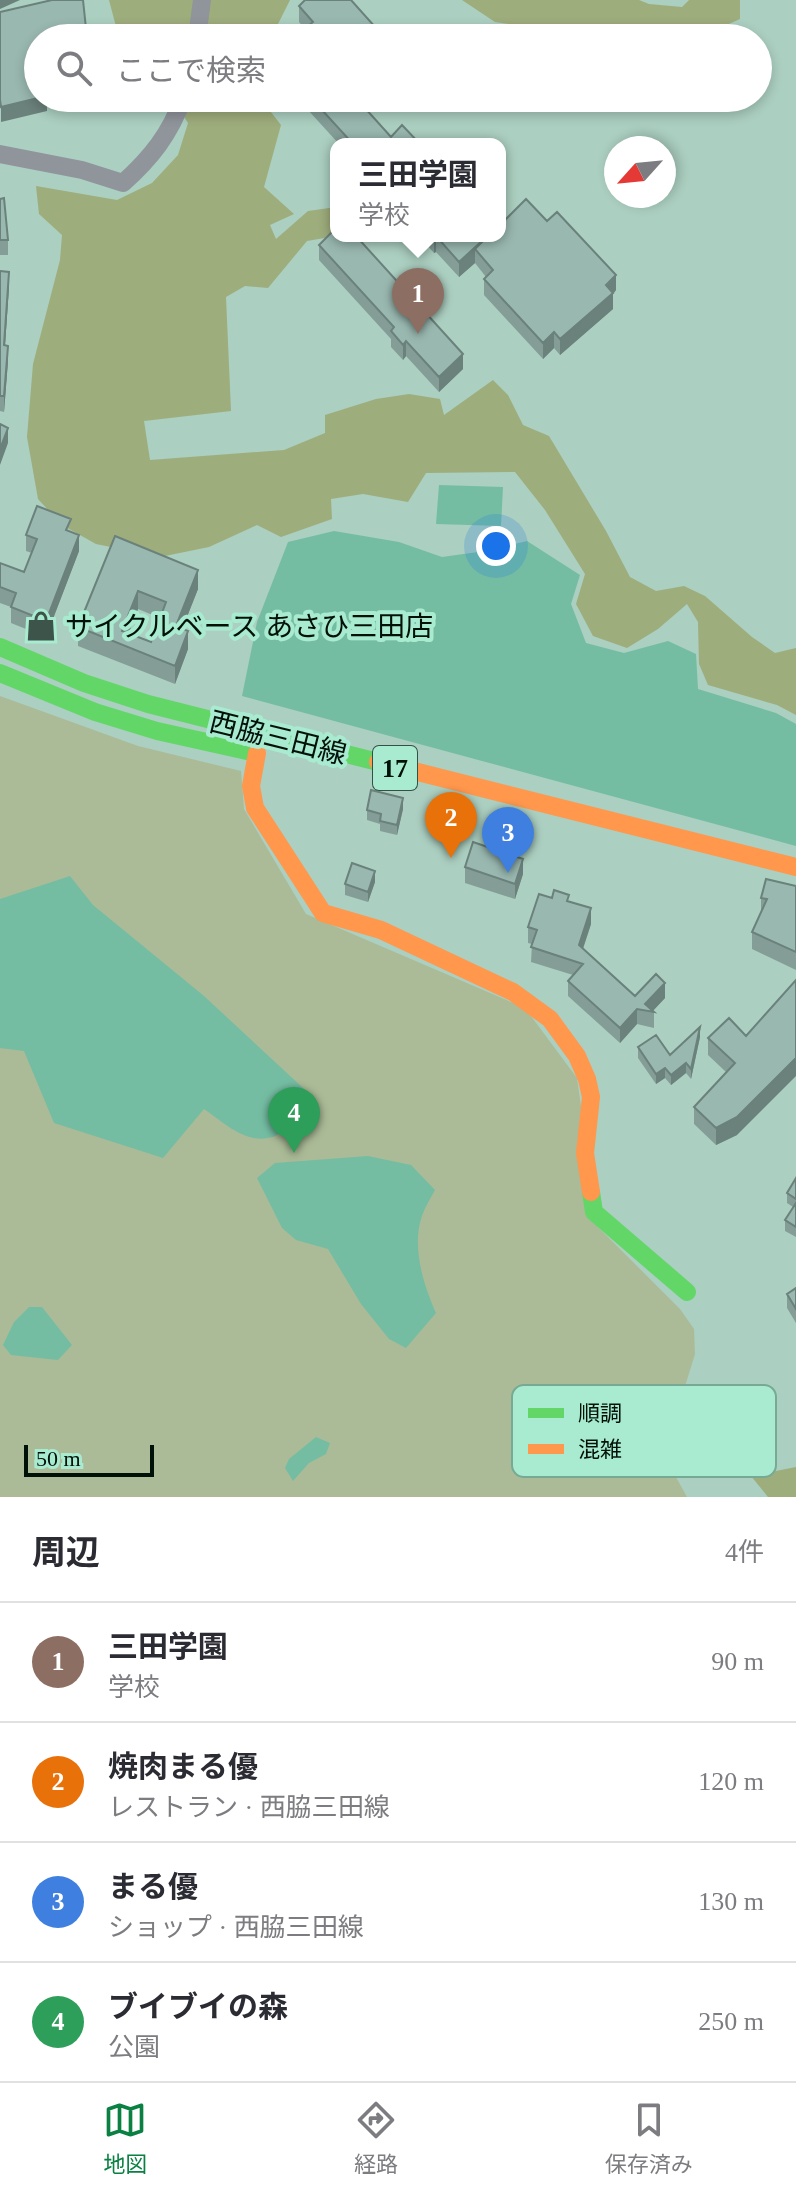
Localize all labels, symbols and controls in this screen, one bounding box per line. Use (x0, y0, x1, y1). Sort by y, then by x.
search box (24, 24, 772, 112)
icon: search (52, 46, 96, 90)
text: ここで検索 (116, 54, 266, 87)
north arrow (604, 136, 676, 208)
popup (330, 138, 506, 242)
text: 三田学園 (358, 158, 478, 191)
text: 学校 (358, 201, 410, 230)
pin: 1 (392, 268, 444, 334)
your location (476, 526, 516, 566)
shop icon: サイクルベース あさひ三田店 (24, 609, 58, 643)
place label: サイクルベース あさひ三田店 (65, 611, 433, 642)
street label: 西脇三田線 (206, 706, 350, 770)
road number: 17 (373, 746, 417, 790)
pin: 2 (425, 792, 477, 858)
pin: 3 (482, 807, 534, 873)
pin: 4 (268, 1087, 320, 1153)
legend (512, 1385, 776, 1477)
text: 順調 (578, 1401, 622, 1426)
text: 混雑 (578, 1437, 622, 1462)
scale bar (24, 1441, 154, 1477)
text: 50 m (36, 1446, 81, 1471)
text: 周辺 (32, 1534, 100, 1571)
text: 4件 (725, 1538, 764, 1567)
text: 三田学園 (108, 1630, 228, 1663)
text: 1 (52, 1647, 65, 1676)
text: 90 m (711, 1647, 764, 1676)
text: 学校 (108, 1673, 160, 1702)
text: 焼肉まる優 (108, 1750, 258, 1783)
text: 2 (52, 1767, 65, 1796)
text: 120 m (698, 1767, 764, 1796)
text: レストラン · 西脇三田線 (108, 1793, 390, 1822)
text: まる優 (108, 1870, 198, 1903)
text: 3 (52, 1887, 65, 1916)
text: 130 m (698, 1887, 764, 1916)
text: ショップ · 西脇三田線 (108, 1913, 364, 1942)
text: ブイブイの森 (108, 1990, 288, 2023)
text: 4 (52, 2007, 65, 2036)
text: 250 m (698, 2007, 764, 2036)
text: 公園 (108, 2033, 160, 2062)
tab: 地図 (103, 2098, 147, 2178)
tab: 経路 (354, 2098, 398, 2178)
tab: 保存済み (605, 2098, 693, 2178)

